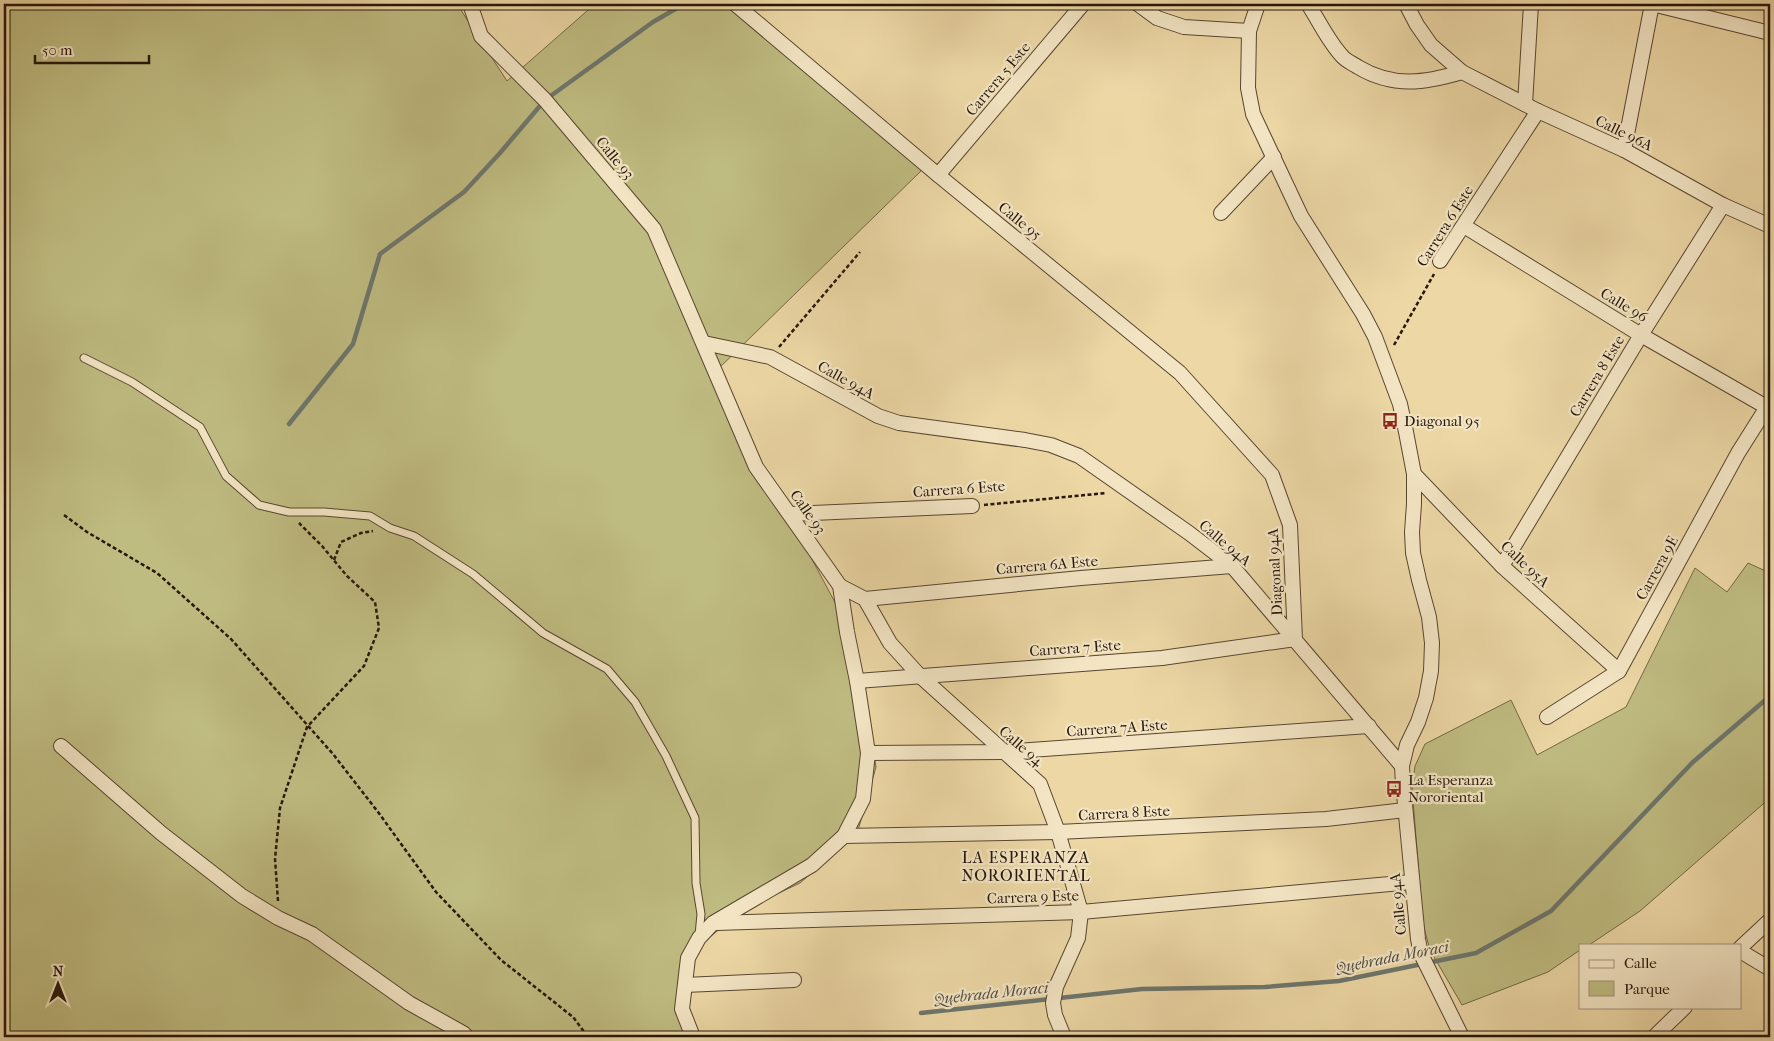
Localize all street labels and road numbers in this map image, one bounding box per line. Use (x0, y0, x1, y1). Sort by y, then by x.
street label: Carrera 5 Este (962, 38, 1034, 120)
street label: Calle 96A (1592, 111, 1656, 155)
street label: Calle 93 (592, 133, 638, 183)
street label: Carrera 6 Este (1413, 182, 1477, 270)
street label: Calle 95 (995, 198, 1045, 244)
street label: Calle 96 (1597, 284, 1652, 327)
street label: Carrera 8 Este (1566, 331, 1629, 420)
street label: Calle 94A (814, 357, 878, 403)
street label: Carrera 6 Este (912, 477, 1006, 501)
street label: Calle 93 (786, 486, 830, 538)
street label: Calle 94A (1195, 516, 1255, 570)
street label: Diagonal 94A (1264, 528, 1286, 616)
street label: Carrera 9E (1632, 533, 1682, 603)
street label: Calle 95A (1497, 537, 1553, 591)
street label: Carrera 6A Este (995, 552, 1099, 578)
street label: Carrera 7 Este (1029, 636, 1122, 660)
street label: Carrera 7A Este (1066, 715, 1169, 741)
street label: Calle 94 (995, 722, 1048, 771)
street label: Carrera 8 Este (1078, 802, 1171, 824)
street label: Calle 94A (1386, 872, 1410, 936)
street label: Carrera 9 Este (987, 886, 1080, 908)

